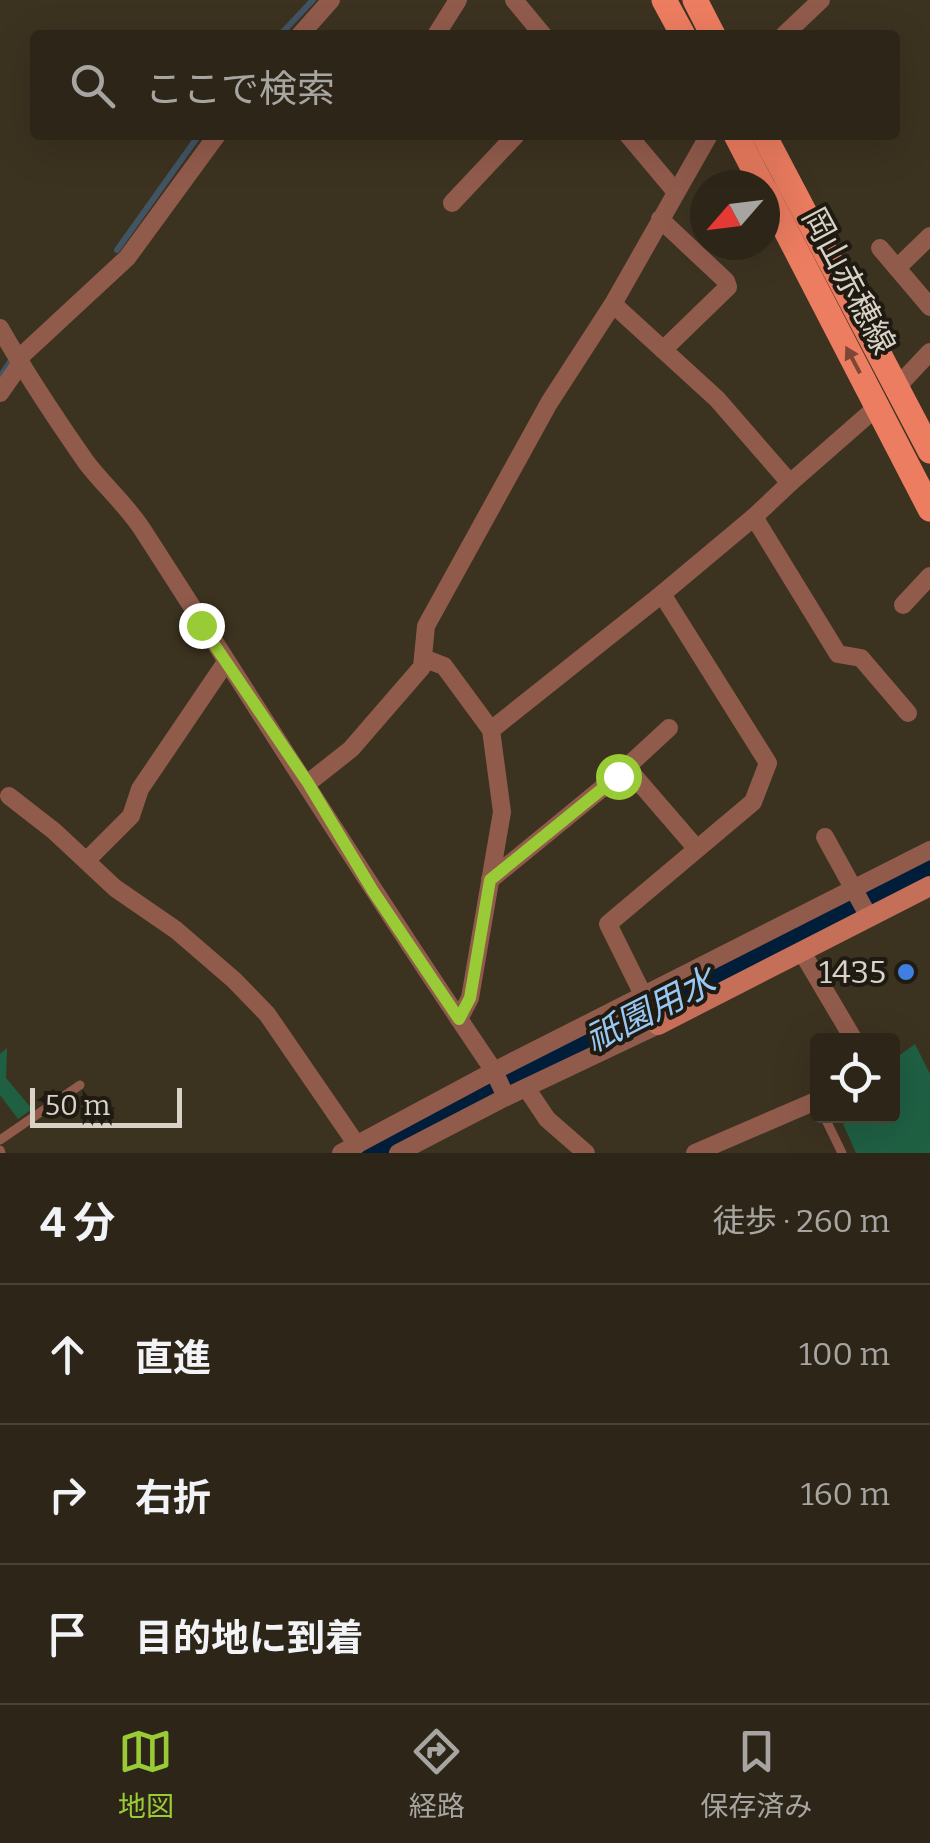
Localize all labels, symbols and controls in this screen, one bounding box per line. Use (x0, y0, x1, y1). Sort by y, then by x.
search box (30, 30, 900, 140)
icon: search (65, 58, 120, 113)
text: ここで検索 (145, 66, 335, 112)
north arrow (690, 170, 780, 260)
street label: 岡山赤穂線 (795, 201, 903, 361)
one-way arrow (845, 345, 862, 374)
route end (179, 603, 225, 649)
route start (596, 754, 642, 800)
place label: 1435 (819, 953, 886, 991)
water label: 祇園用水 (578, 958, 725, 1060)
marker: 1435 (895, 961, 917, 983)
map controls (810, 1033, 900, 1123)
button: locate (810, 1033, 900, 1123)
scale bar (30, 1083, 182, 1128)
text: 50 m (45, 1089, 110, 1122)
text: 4 分 (40, 1198, 115, 1248)
text: 徒歩 · 260 m (713, 1202, 890, 1240)
icon: ahead (40, 1327, 95, 1382)
text: 直進 (135, 1335, 211, 1381)
text: 100 m (799, 1335, 890, 1373)
icon: right (40, 1467, 95, 1522)
text: 右折 (135, 1475, 211, 1521)
text: 160 m (801, 1475, 890, 1513)
icon: arrive (40, 1607, 95, 1662)
text: 目的地に到着 (135, 1615, 363, 1661)
tab: 地図 (118, 1724, 174, 1824)
tab: 経路 (409, 1724, 465, 1824)
tab: 保存済み (700, 1724, 812, 1824)

